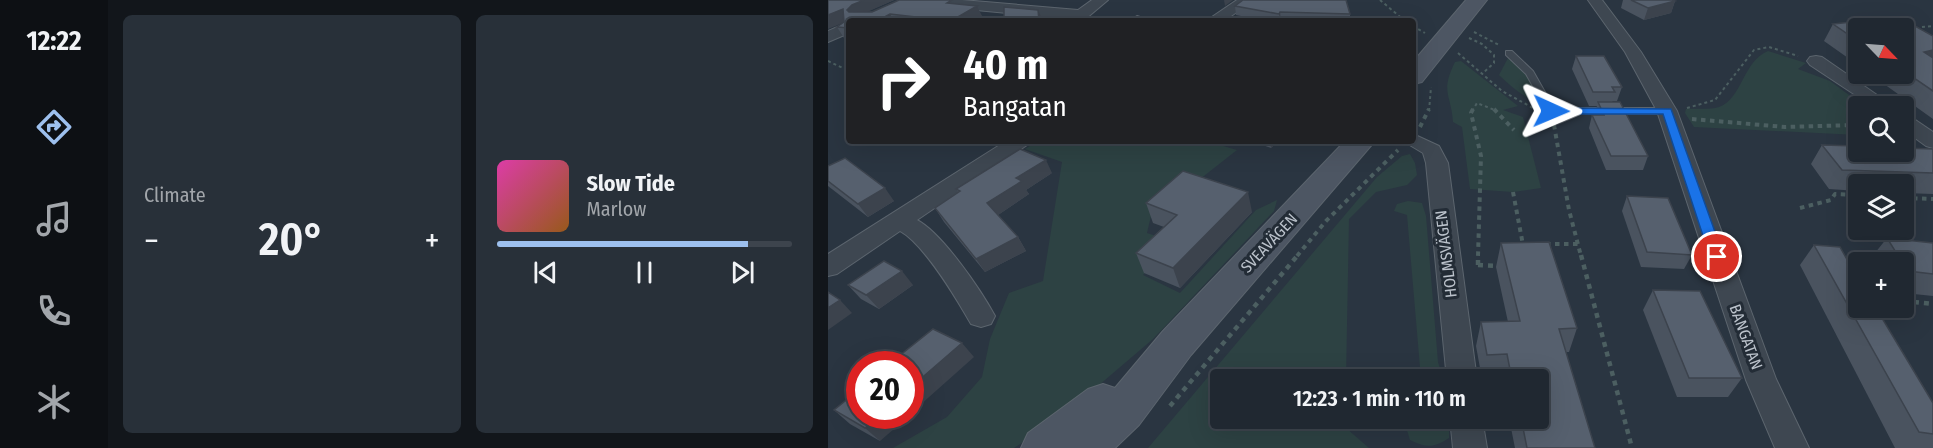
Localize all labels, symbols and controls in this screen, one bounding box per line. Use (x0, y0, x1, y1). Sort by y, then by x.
north arrow (1848, 18, 1914, 84)
map controls (1848, 18, 1914, 318)
text: 12:22 (26, 25, 82, 57)
text: 40 m (963, 40, 1048, 90)
icon: right (864, 42, 942, 120)
position arrow (1519, 79, 1583, 143)
text: Bangatan (963, 91, 1067, 123)
button: search (1848, 96, 1914, 162)
icon: directions (33, 106, 75, 148)
text: Slow Tide (587, 170, 675, 197)
button: layers (1848, 174, 1914, 240)
text: Climate (144, 183, 206, 207)
text: Marlow (587, 197, 646, 221)
icon: music (33, 198, 75, 240)
street label: SVEAVÄGEN (1237, 209, 1301, 277)
street label: HOLMSVÄGEN (1431, 209, 1461, 299)
text: 20° (259, 213, 325, 267)
text: − (144, 221, 159, 261)
text: + (424, 221, 440, 261)
pin (1691, 231, 1742, 282)
icon: arrive (1700, 240, 1733, 273)
button: + (1848, 252, 1914, 318)
icon: previous (529, 256, 562, 289)
icon: pause (628, 256, 661, 289)
icon: next (726, 256, 759, 289)
icon: phone (33, 290, 75, 332)
street label: BANGATAN (1725, 302, 1767, 372)
speed limit sign: 20 (846, 351, 924, 429)
icon: climate (33, 381, 75, 423)
text: 12:23 · 1 min · 110 m (1293, 385, 1466, 412)

